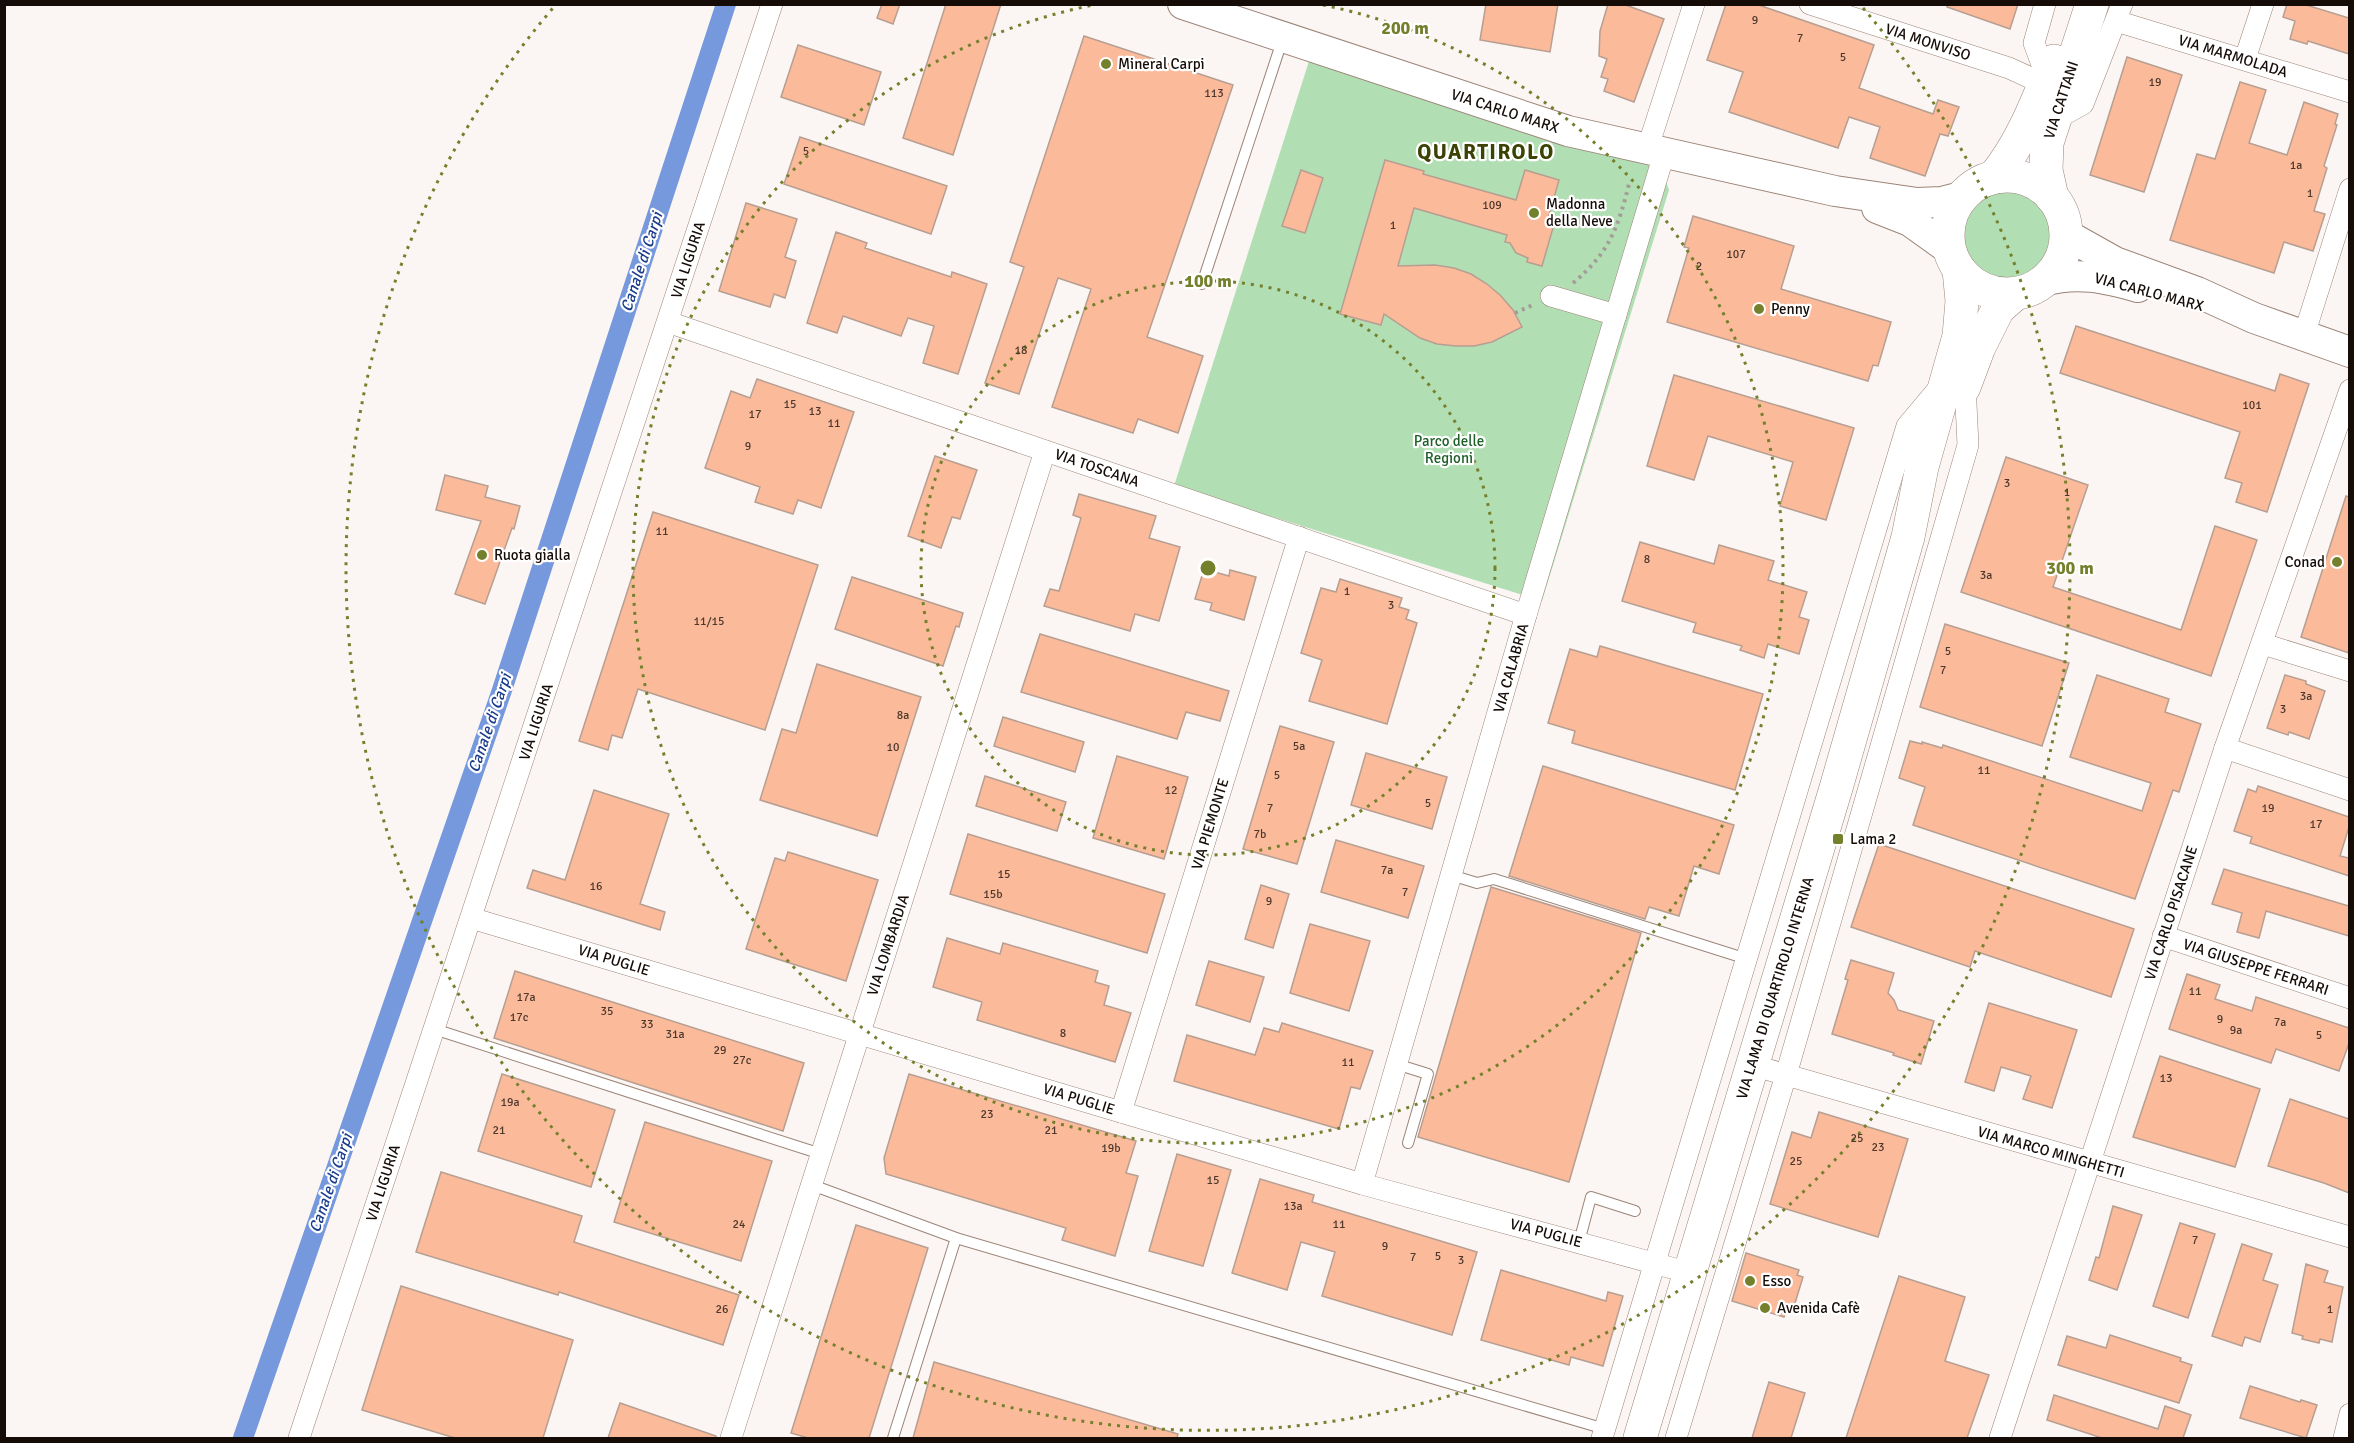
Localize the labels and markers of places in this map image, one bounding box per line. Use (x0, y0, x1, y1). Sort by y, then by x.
place label: Mineral Carpi (1118, 55, 1205, 73)
marker: Mineral Carpi (1099, 57, 1113, 71)
place label: Madonna della Neve (1546, 195, 1613, 230)
marker: Madonna della Neve (1527, 206, 1541, 220)
place label: Penny (1771, 300, 1810, 318)
marker: Penny (1752, 302, 1766, 316)
place label: Ruota gialla (494, 546, 570, 564)
marker: Ruota gialla (475, 548, 489, 562)
place label: Conad (2285, 553, 2325, 571)
marker: Conad (2330, 555, 2344, 569)
centre of rings (1198, 558, 1218, 578)
place label: Lama 2 (1850, 830, 1896, 848)
marker: Lama 2 (1831, 832, 1845, 846)
place label: Esso (1762, 1272, 1792, 1290)
marker: Esso (1743, 1274, 1757, 1288)
place label: Avenida Cafè (1777, 1299, 1860, 1317)
marker: Avenida Cafè (1758, 1301, 1772, 1315)

